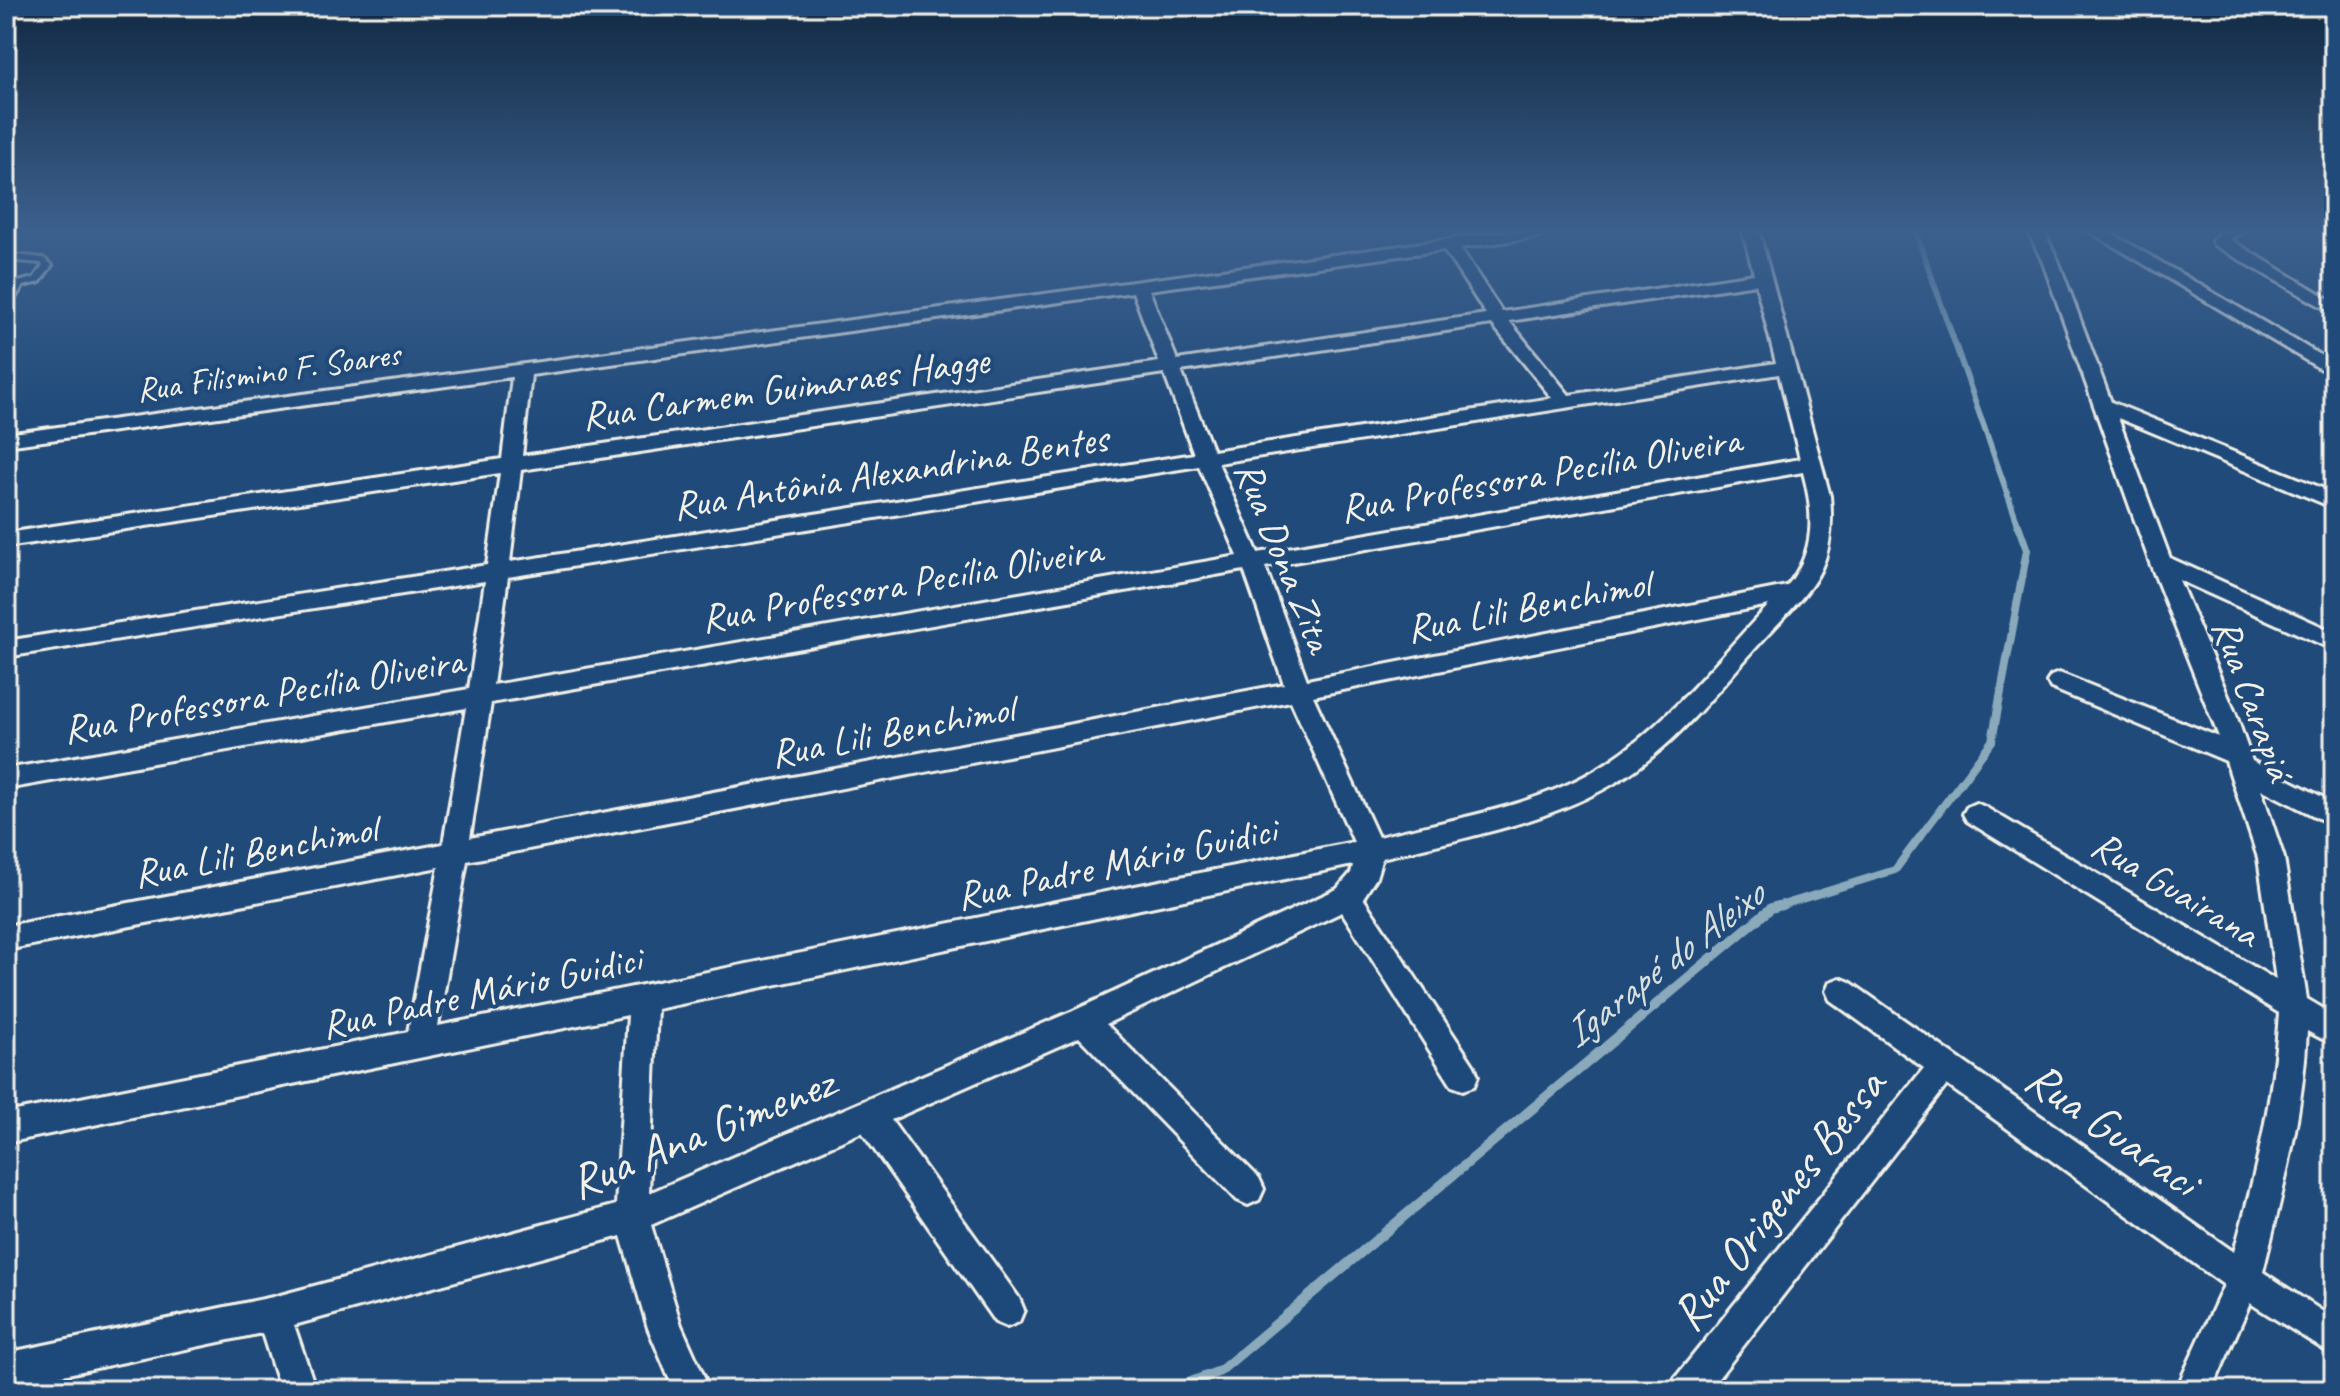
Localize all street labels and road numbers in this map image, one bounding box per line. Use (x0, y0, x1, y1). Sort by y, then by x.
street label: Rua Filismino F. Soares (134, 331, 405, 411)
street label: Rua Carmem Guimaraes Hagge (579, 334, 995, 441)
street label: Rua Antônia Alexandrina Bentes (669, 412, 1114, 531)
street label: Rua Professora Pecília Oliveira (1336, 414, 1748, 534)
street label: Rua Dona Zita (1223, 454, 1346, 662)
street label: Rua Professora Pecília Oliveira (697, 524, 1109, 644)
street label: Rua Lili Benchimol (1402, 557, 1660, 654)
street label: Rua Carapiá (2201, 612, 2307, 790)
street label: Rua Professora Pecília Oliveira (59, 635, 471, 755)
street label: Rua Lili Benchimol (766, 682, 1024, 779)
street label: Rua Lili Benchimol (129, 802, 387, 899)
street label: Rua Padre Mário Guidici (952, 804, 1285, 921)
street label: Rua Guairana (2083, 819, 2271, 960)
street label: Rua Padre Mário Guidici (317, 933, 650, 1050)
street label: Rua Guaraci (2014, 1047, 2216, 1214)
street label: Rua Ana Gimenez (561, 1050, 847, 1212)
street label: Rua Origenes Bessa (1657, 1055, 1900, 1342)

